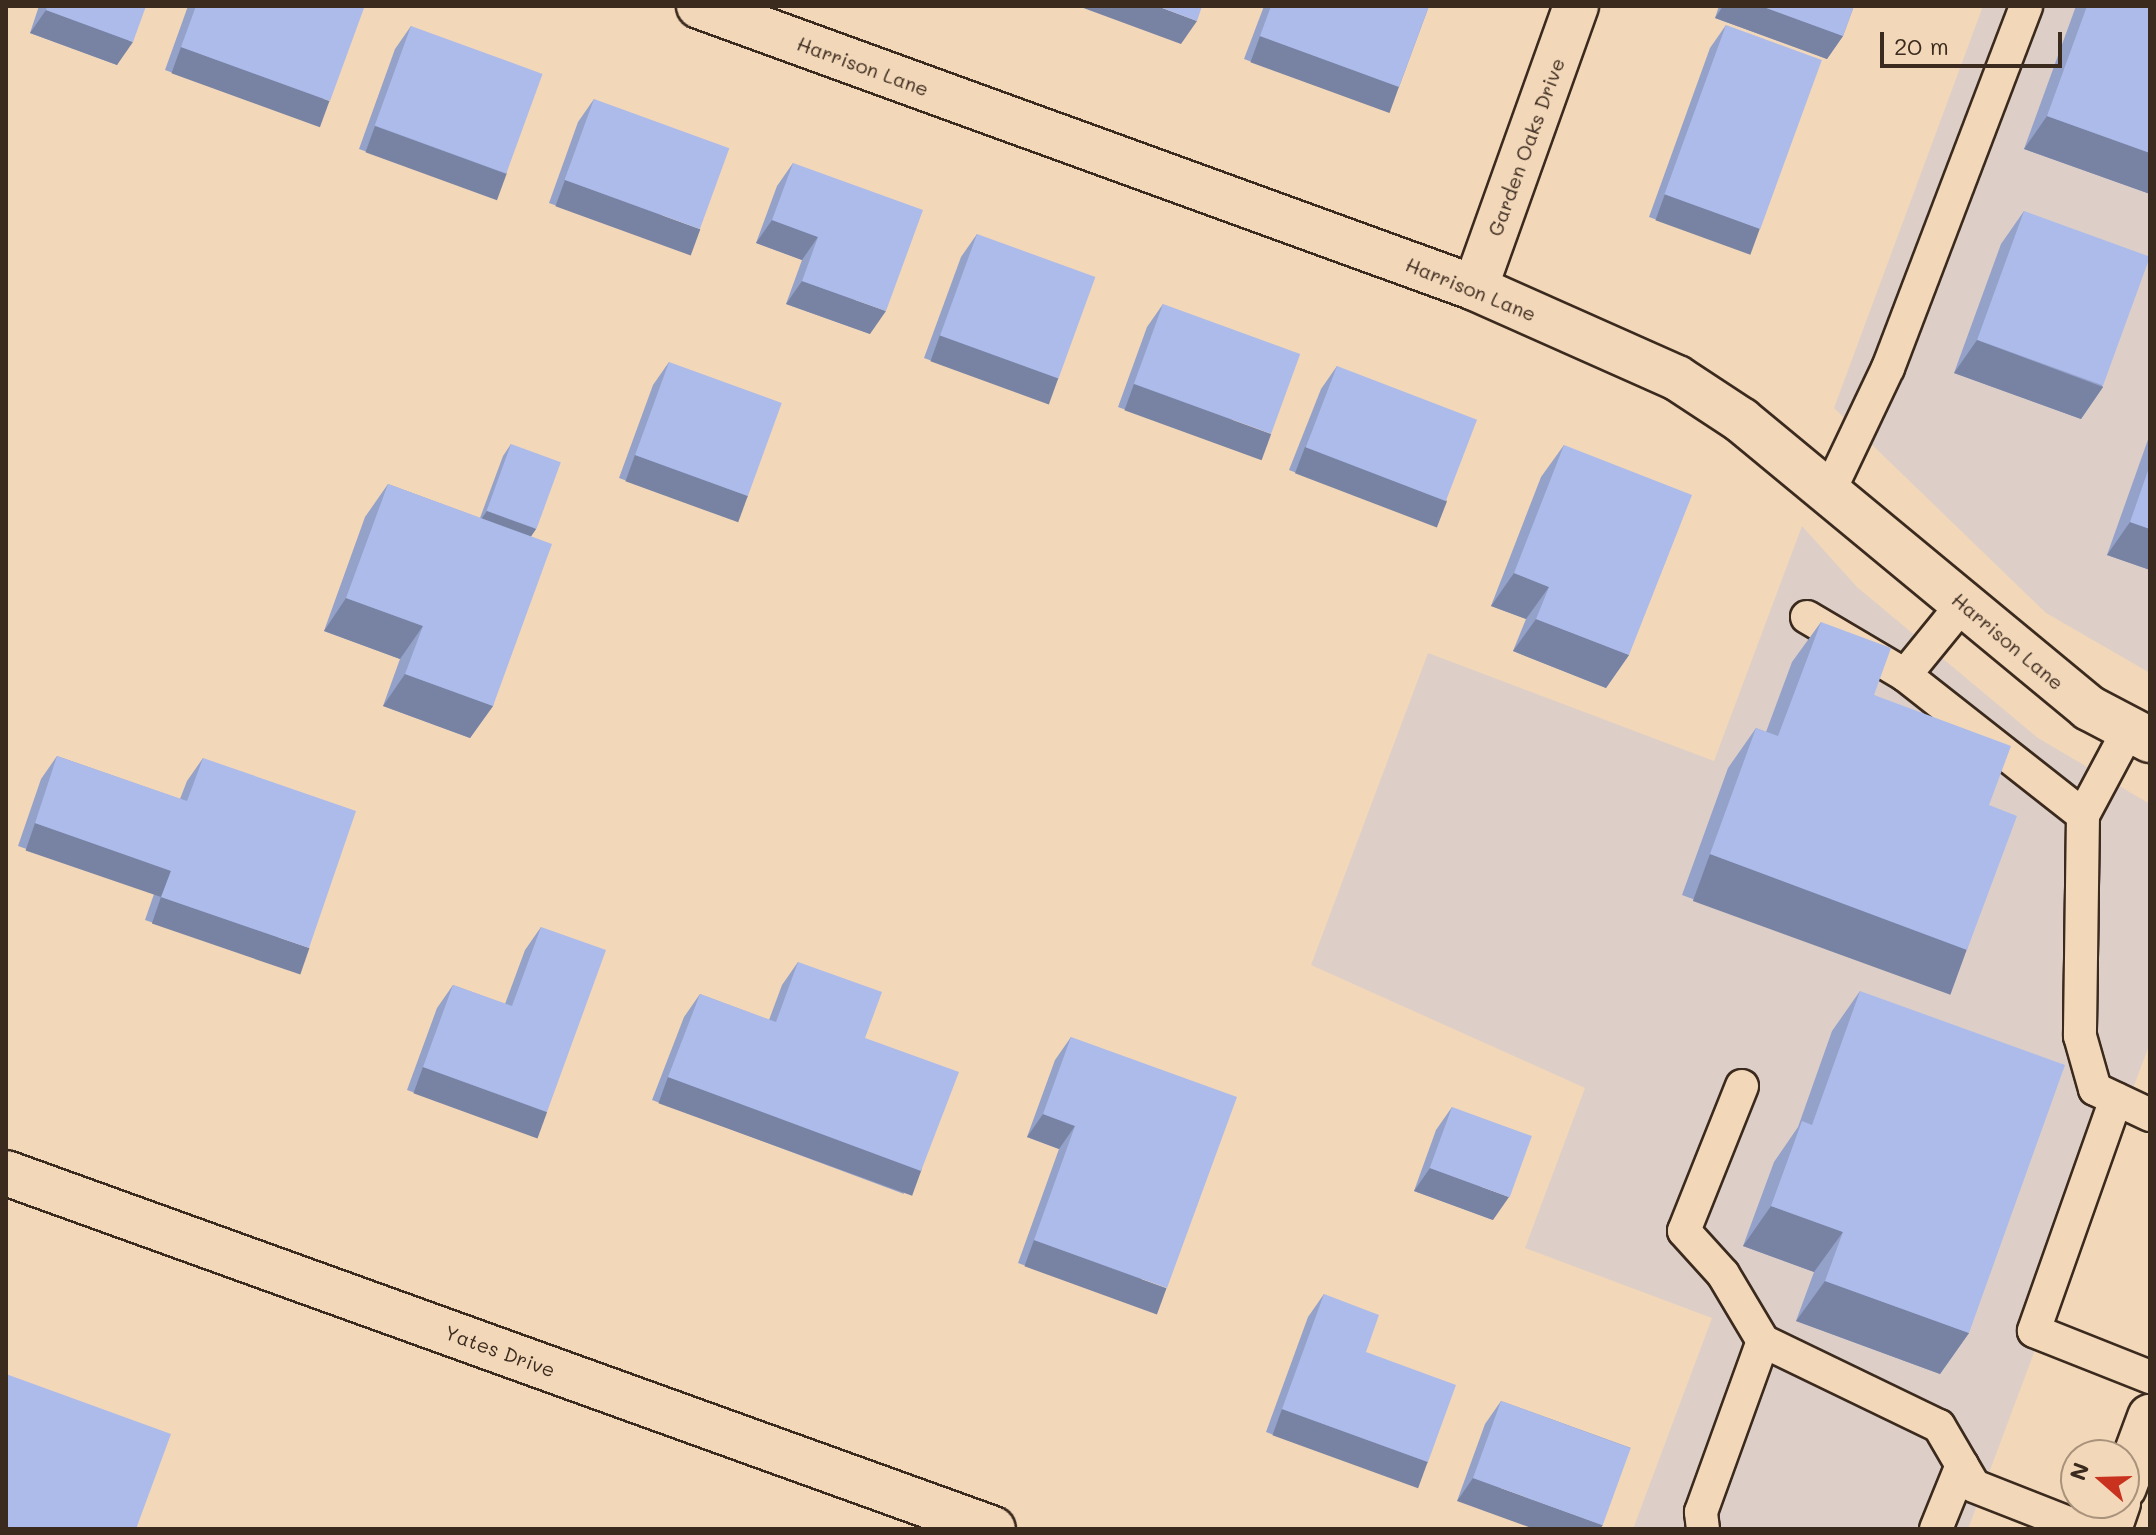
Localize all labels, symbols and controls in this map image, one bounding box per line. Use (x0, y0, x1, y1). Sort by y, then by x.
scale bar (1884, 16, 2066, 66)
text: 20 m (1894, 30, 1949, 61)
street label: Harrison Lane (794, 31, 932, 101)
street label: Garden Oaks Drive (1483, 55, 1569, 239)
street label: Harrison Lane (1402, 252, 1540, 326)
street label: Harrison Lane (1947, 587, 2069, 695)
street label: Yates Drive (442, 1320, 558, 1382)
north arrow (2060, 1439, 2140, 1519)
text: N (2062, 1459, 2095, 1484)

